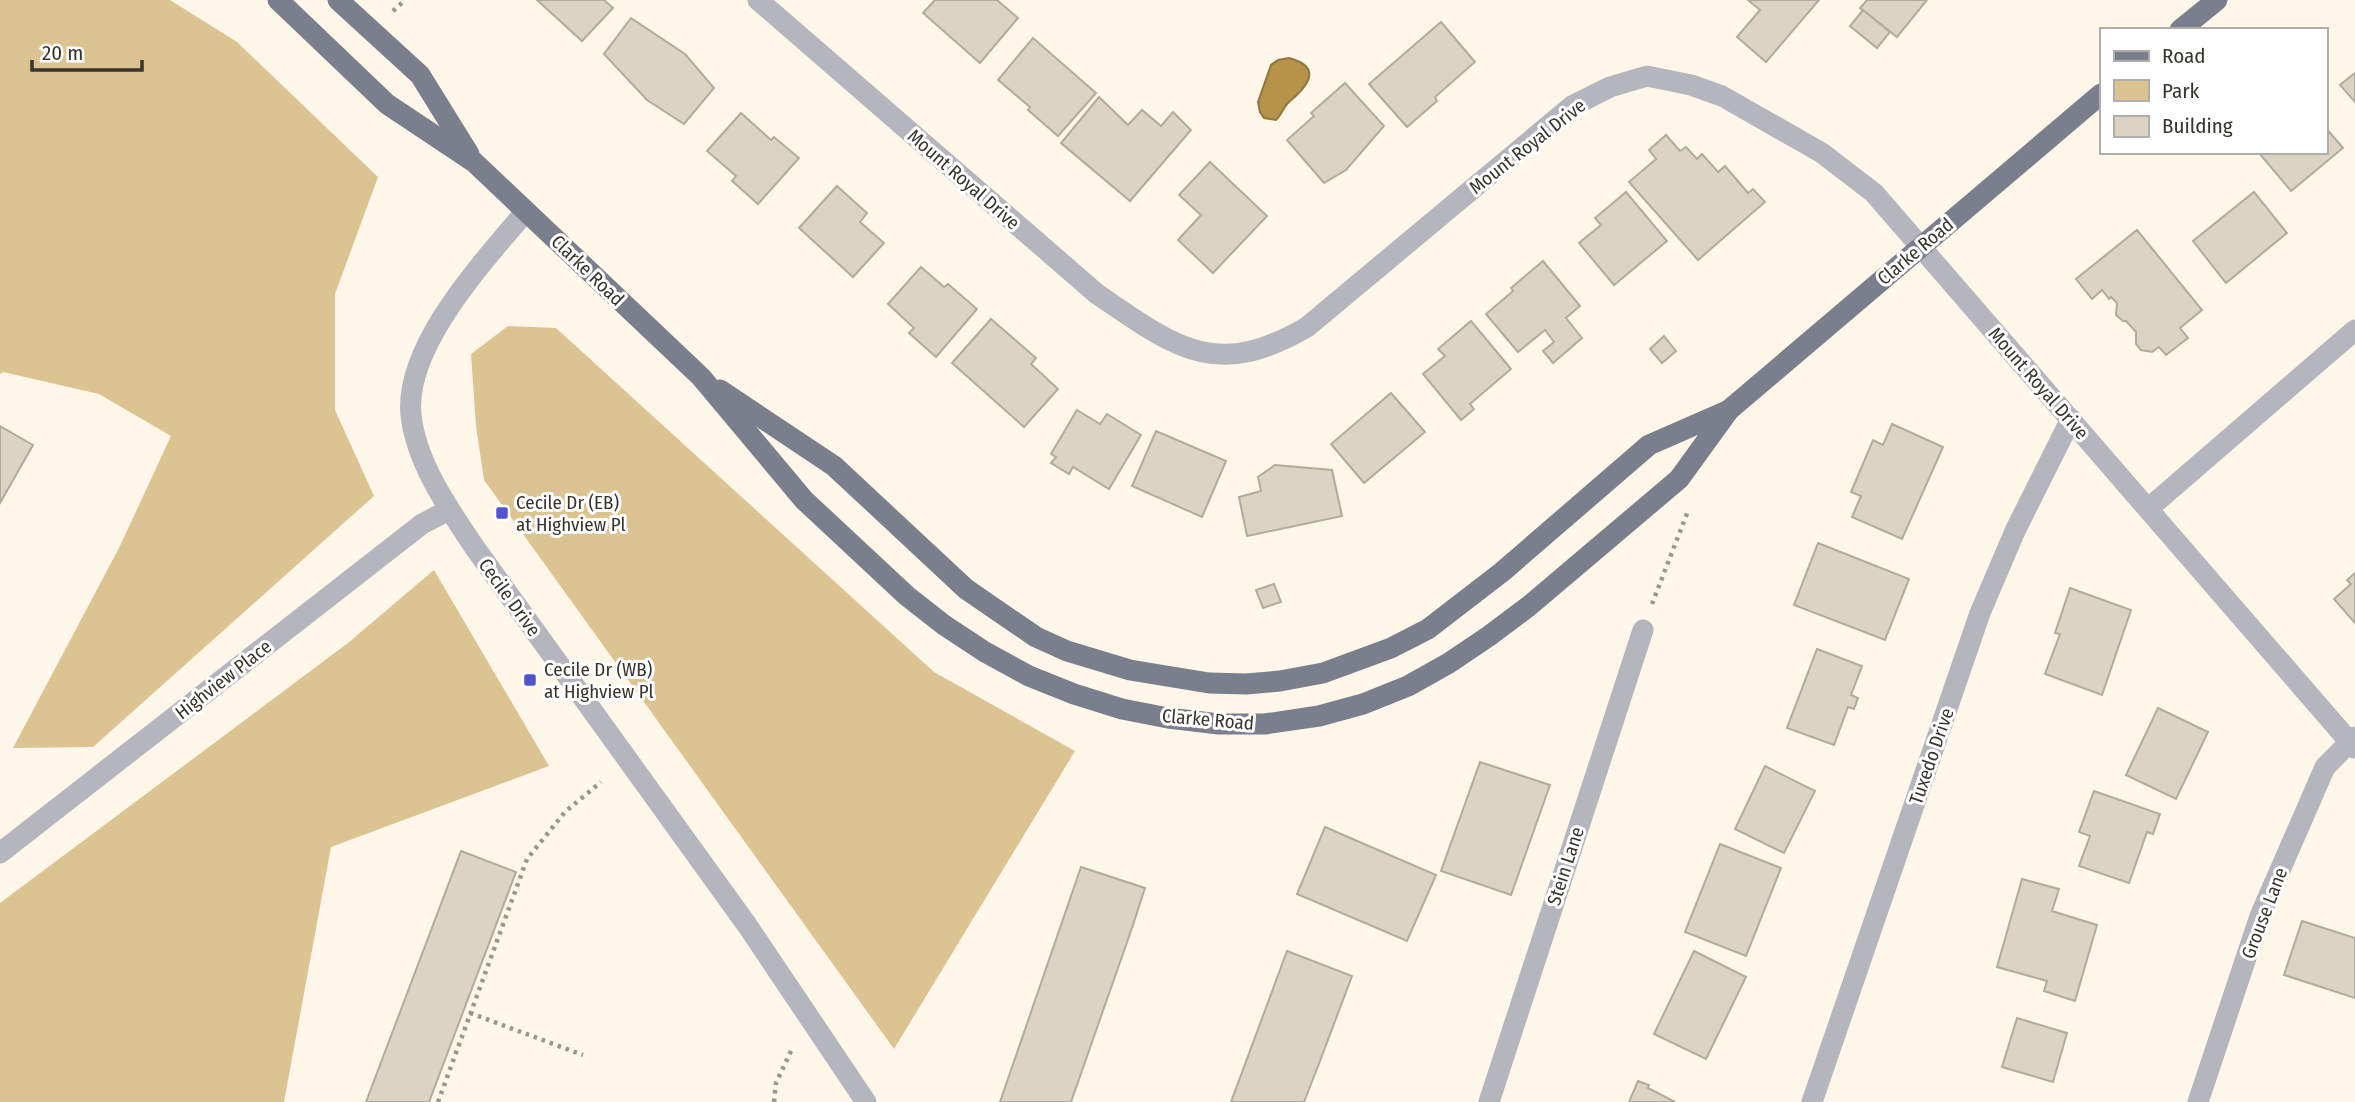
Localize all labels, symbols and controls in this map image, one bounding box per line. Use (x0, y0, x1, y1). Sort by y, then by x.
scale bar (32, 28, 142, 72)
legend (2100, 28, 2327, 154)
text: 20 m (42, 40, 83, 66)
text: Road (2162, 43, 2206, 69)
text: Park (2162, 78, 2200, 104)
street label: Mount Royal Drive (1465, 94, 1590, 199)
text: Building (2162, 113, 2233, 139)
street label: Mount Royal Drive (903, 124, 1024, 234)
street label: Clarke Road (1873, 213, 1958, 290)
street label: Clarke Road (546, 230, 629, 311)
street label: Mount Royal Drive (1984, 323, 2094, 444)
place label: Cecile Dr (EB) at Highview Pl (516, 491, 625, 536)
marker: Cecile Dr (EB) at Highview Pl (494, 505, 510, 521)
street label: Cecile Drive (474, 554, 546, 641)
street label: Highview Place (171, 635, 276, 724)
place label: Cecile Dr (WB) at Highview Pl (544, 658, 653, 703)
marker: Cecile Dr (WB) at Highview Pl (522, 672, 538, 688)
street label: Clarke Road (1161, 704, 1255, 735)
street label: Tuxedo Drive (1904, 705, 1959, 807)
street label: Stein Lane (1542, 824, 1589, 908)
street label: Grouse Lane (2237, 864, 2292, 962)

